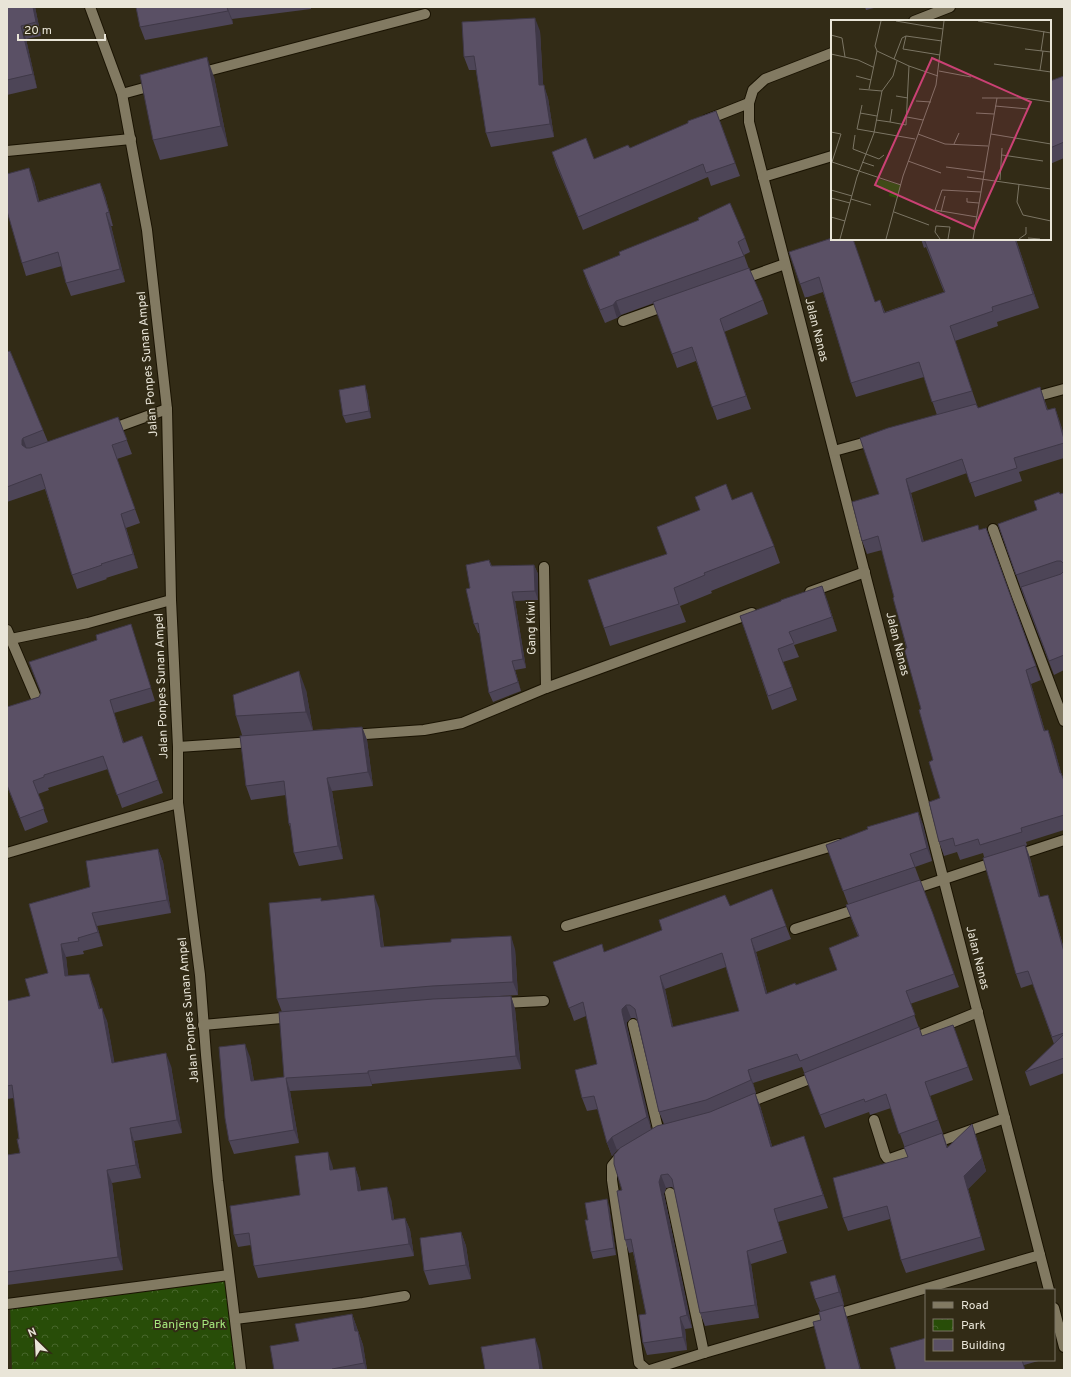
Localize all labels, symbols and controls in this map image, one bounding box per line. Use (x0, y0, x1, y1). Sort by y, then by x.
scale bar (18, 16, 105, 42)
inset map (831, 20, 1051, 240)
text: 20 m (24, 23, 52, 39)
street label: Jalan Ponpes Sunan Ampel (134, 290, 162, 438)
street label: Jalan Nanas (800, 296, 832, 364)
street label: Gang Kiwi (524, 601, 540, 655)
street label: Jalan Nanas (881, 610, 913, 678)
street label: Jalan Ponpes Sunan Ampel (151, 613, 173, 759)
street label: Jalan Nanas (961, 924, 993, 992)
street label: Jalan Ponpes Sunan Ampel (175, 936, 203, 1084)
legend (925, 1289, 1055, 1361)
text: Road (961, 1298, 989, 1314)
park label: Banjeng Park (154, 1317, 226, 1333)
text: Park (961, 1318, 986, 1334)
north arrow (16, 1321, 56, 1361)
text: N (26, 1325, 39, 1341)
text: Building (961, 1338, 1005, 1354)

